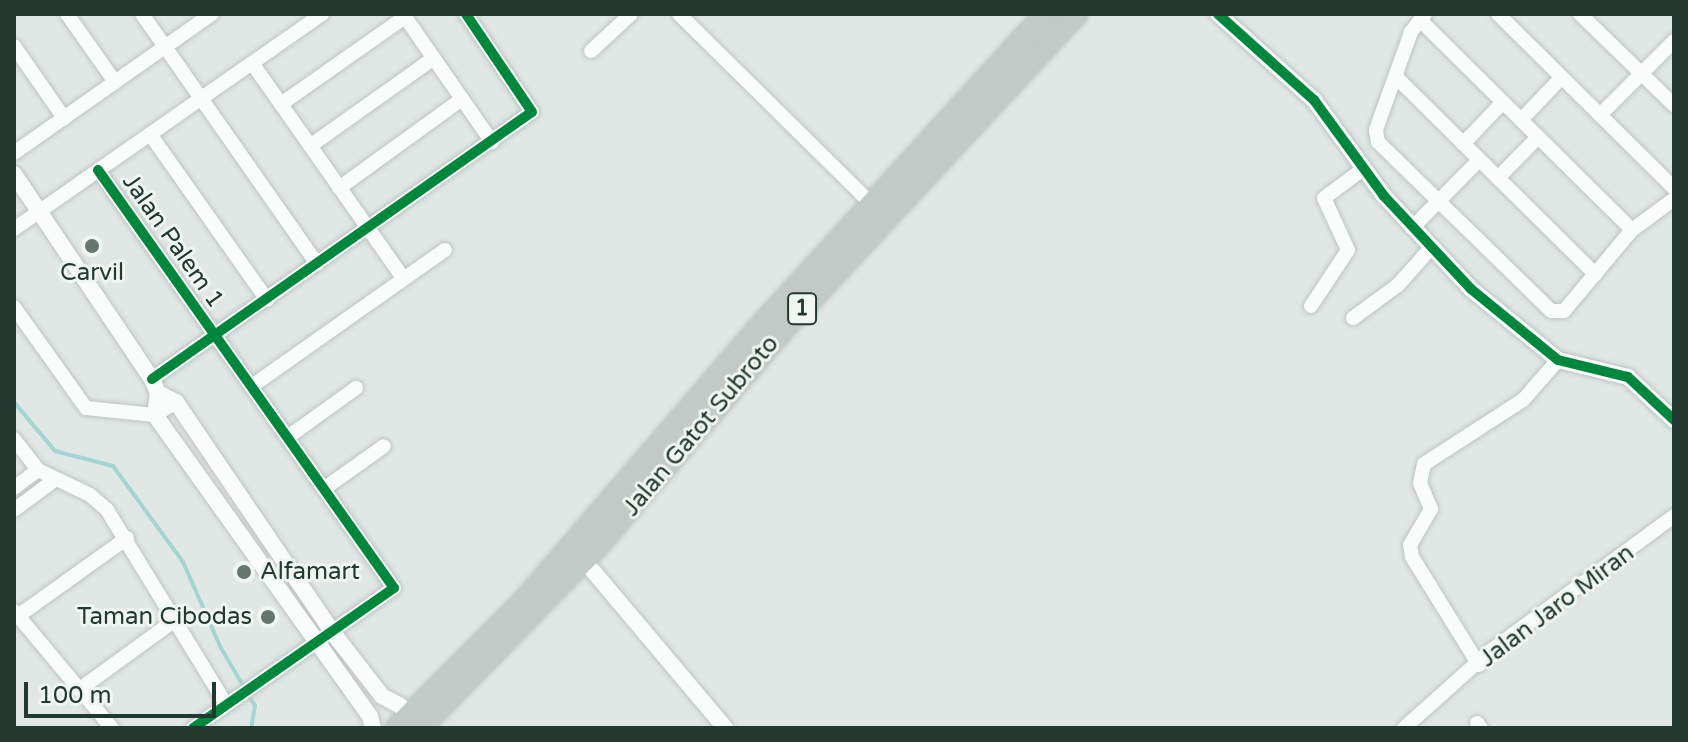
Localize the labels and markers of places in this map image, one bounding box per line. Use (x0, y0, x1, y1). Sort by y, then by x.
marker: Carvil (83, 237, 101, 255)
place label: Carvil (60, 259, 124, 287)
place label: Alfamart (260, 558, 360, 586)
marker: Alfamart (235, 563, 253, 581)
place label: Taman Cibodas (77, 603, 252, 631)
marker: Taman Cibodas (259, 608, 277, 626)

